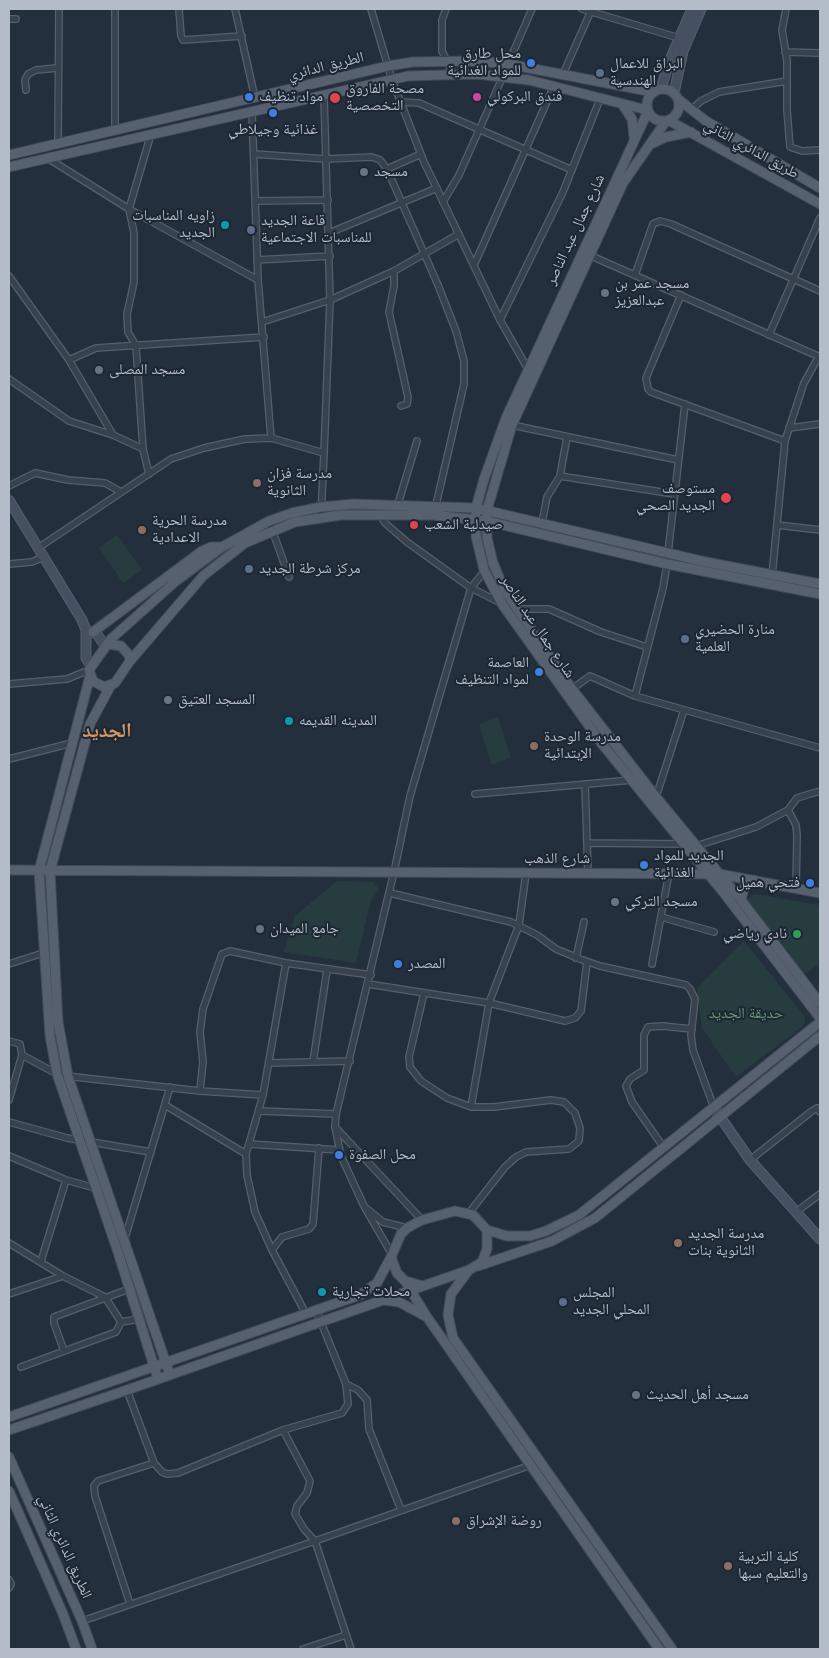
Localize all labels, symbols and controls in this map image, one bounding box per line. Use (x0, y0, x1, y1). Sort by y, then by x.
place label: محل طارق للمواد الغدائية (447, 45, 521, 80)
street label: الطريق الدائري (286, 49, 366, 85)
place label: البراق للاعمال الهندسية (610, 55, 683, 90)
marker: محل طارق للمواد الغدائية (525, 57, 537, 69)
marker: البراق للاعمال الهندسية (594, 67, 606, 79)
place label: مصحة الفاروق التخصصية (346, 80, 424, 115)
place label: مواد تنظيف (259, 88, 323, 106)
place label: فندق البركولي (487, 88, 562, 106)
marker: مواد تنظيف (243, 91, 255, 103)
marker: مصحة الفاروق التخصصية (328, 91, 342, 105)
marker: فندق البركولي (471, 91, 483, 103)
marker: غذائية وجيلاطي (267, 107, 279, 119)
street label: طريق الدائري الثاني (700, 117, 802, 183)
place label: غذائية وجيلاطي (228, 121, 318, 139)
place label: مسجد (374, 163, 408, 181)
marker: مسجد (358, 166, 370, 178)
street label: شارع جمال عبد الناصر (542, 172, 610, 288)
place label: زاويه المناسبات الجديد (132, 207, 215, 242)
place label: قاعة الجديد للمناسبات الاجتماعية (261, 212, 372, 247)
marker: زاويه المناسبات الجديد (219, 219, 231, 231)
marker: قاعة الجديد للمناسبات الاجتماعية (245, 224, 257, 236)
place label: مسجد عمر بن عبدالعزيز (615, 275, 689, 310)
marker: مسجد عمر بن عبدالعزيز (599, 287, 611, 299)
place label: مسجد المصلى (109, 361, 185, 379)
marker: مسجد المصلى (93, 364, 105, 376)
place label: مدرسة فزان الثانوية (267, 465, 332, 500)
marker: مدرسة فزان الثانوية (251, 477, 263, 489)
place label: مستوصف الجديد الصحي (636, 480, 715, 515)
marker: مستوصف الجديد الصحي (719, 491, 733, 505)
place label: مدرسة الحرية الاعدادية (152, 512, 227, 547)
place label: صيدلية الشعب (424, 516, 503, 534)
marker: صيدلية الشعب (408, 519, 420, 531)
marker: مدرسة الحرية الاعدادية (136, 524, 148, 536)
place label: مركز شرطة الجديد (259, 560, 361, 578)
marker: مركز شرطة الجديد (243, 563, 255, 575)
street label: شارع جمال عبد الناصر (496, 572, 578, 682)
place label: منارة الحضيري العلمية (695, 621, 775, 656)
marker: منارة الحضيري العلمية (679, 633, 691, 645)
place label: العاصمة لمواد التنظيف (455, 654, 529, 689)
marker: العاصمة لمواد التنظيف (533, 666, 545, 678)
place label: المسجد العتيق (178, 691, 255, 709)
marker: المسجد العتيق (162, 694, 174, 706)
place label: المدينه القديمه (299, 712, 377, 730)
marker: المدينه القديمه (283, 715, 295, 727)
district label: الجديد (82, 720, 132, 744)
place label: مدرسة الوحدة الإبتدائية (544, 728, 621, 763)
marker: مدرسة الوحدة الإبتدائية (528, 740, 540, 752)
place label: الجديد للمواد الغذائية (654, 847, 724, 882)
street label: شارع الذهب (524, 850, 590, 868)
marker: الجديد للمواد الغذائية (638, 859, 650, 871)
place label: فتحي هميل (736, 874, 800, 892)
marker: فتحي هميل (804, 877, 816, 889)
place label: مسجد التركي (625, 893, 697, 911)
marker: مسجد التركي (609, 896, 621, 908)
place label: جامع الميدان (270, 920, 339, 938)
marker: جامع الميدان (254, 923, 266, 935)
place label: نادي رياضي (723, 925, 787, 943)
marker: نادي رياضي (791, 928, 803, 940)
place label: المصدر (408, 955, 446, 973)
marker: المصدر (392, 958, 404, 970)
park label: حديقة الجديد (709, 1005, 783, 1023)
place label: محل الصفوة (349, 1146, 416, 1164)
marker: محل الصفوة (333, 1149, 345, 1161)
place label: مدرسة الجديد الثانوية بنات (688, 1225, 764, 1260)
marker: مدرسة الجديد الثانوية بنات (672, 1237, 684, 1249)
place label: محلات تجارية (332, 1283, 410, 1301)
place label: المجلس المحلي الجديد (573, 1284, 650, 1319)
marker: محلات تجارية (316, 1286, 328, 1298)
marker: المجلس المحلي الجديد (557, 1296, 569, 1308)
place label: مسجد أهل الحديث (646, 1386, 749, 1404)
marker: مسجد أهل الحديث (630, 1389, 642, 1401)
street label: الطريق الدائري الثاني (33, 1492, 95, 1602)
place label: روضة الإشراق (466, 1512, 542, 1530)
marker: روضة الإشراق (450, 1515, 462, 1527)
place label: كلية التربية والتعليم سبها (738, 1548, 808, 1583)
marker: كلية التربية والتعليم سبها (722, 1560, 734, 1572)

